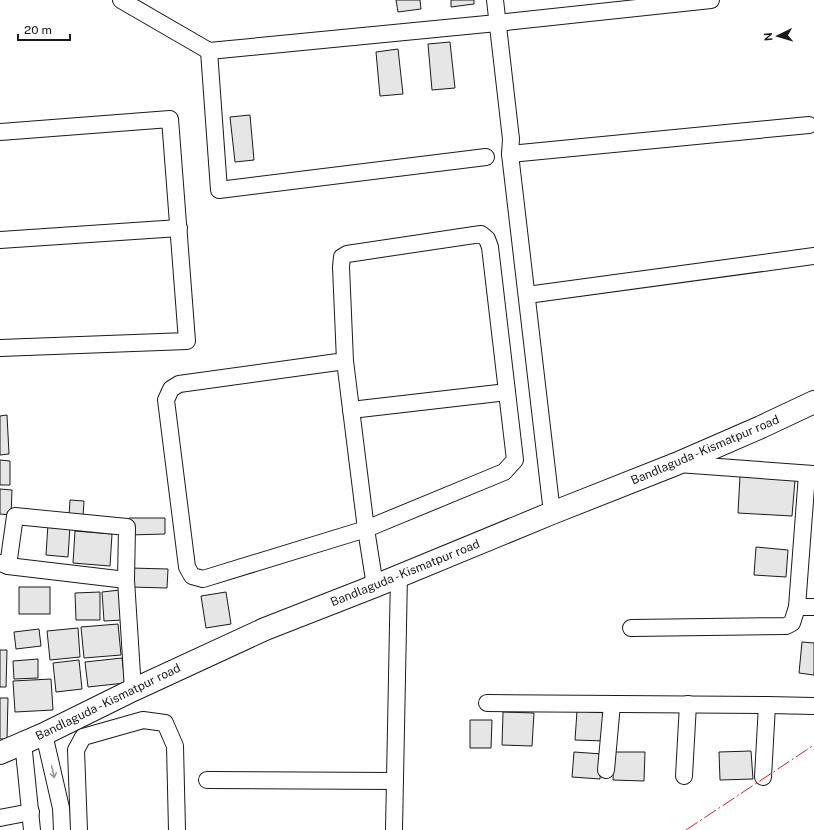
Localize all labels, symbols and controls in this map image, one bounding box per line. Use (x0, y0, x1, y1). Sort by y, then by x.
scale bar (18, 16, 70, 42)
north arrow (758, 16, 798, 56)
text: 20 m (24, 23, 52, 37)
text: N (762, 32, 774, 42)
street label: Bandlaguda - Kismatpur road (629, 412, 781, 488)
street label: Bandlaguda - Kismatpur road (328, 537, 482, 609)
street label: Bandlaguda - Kismatpur road (33, 661, 183, 743)
one-way arrow (49, 765, 57, 778)

